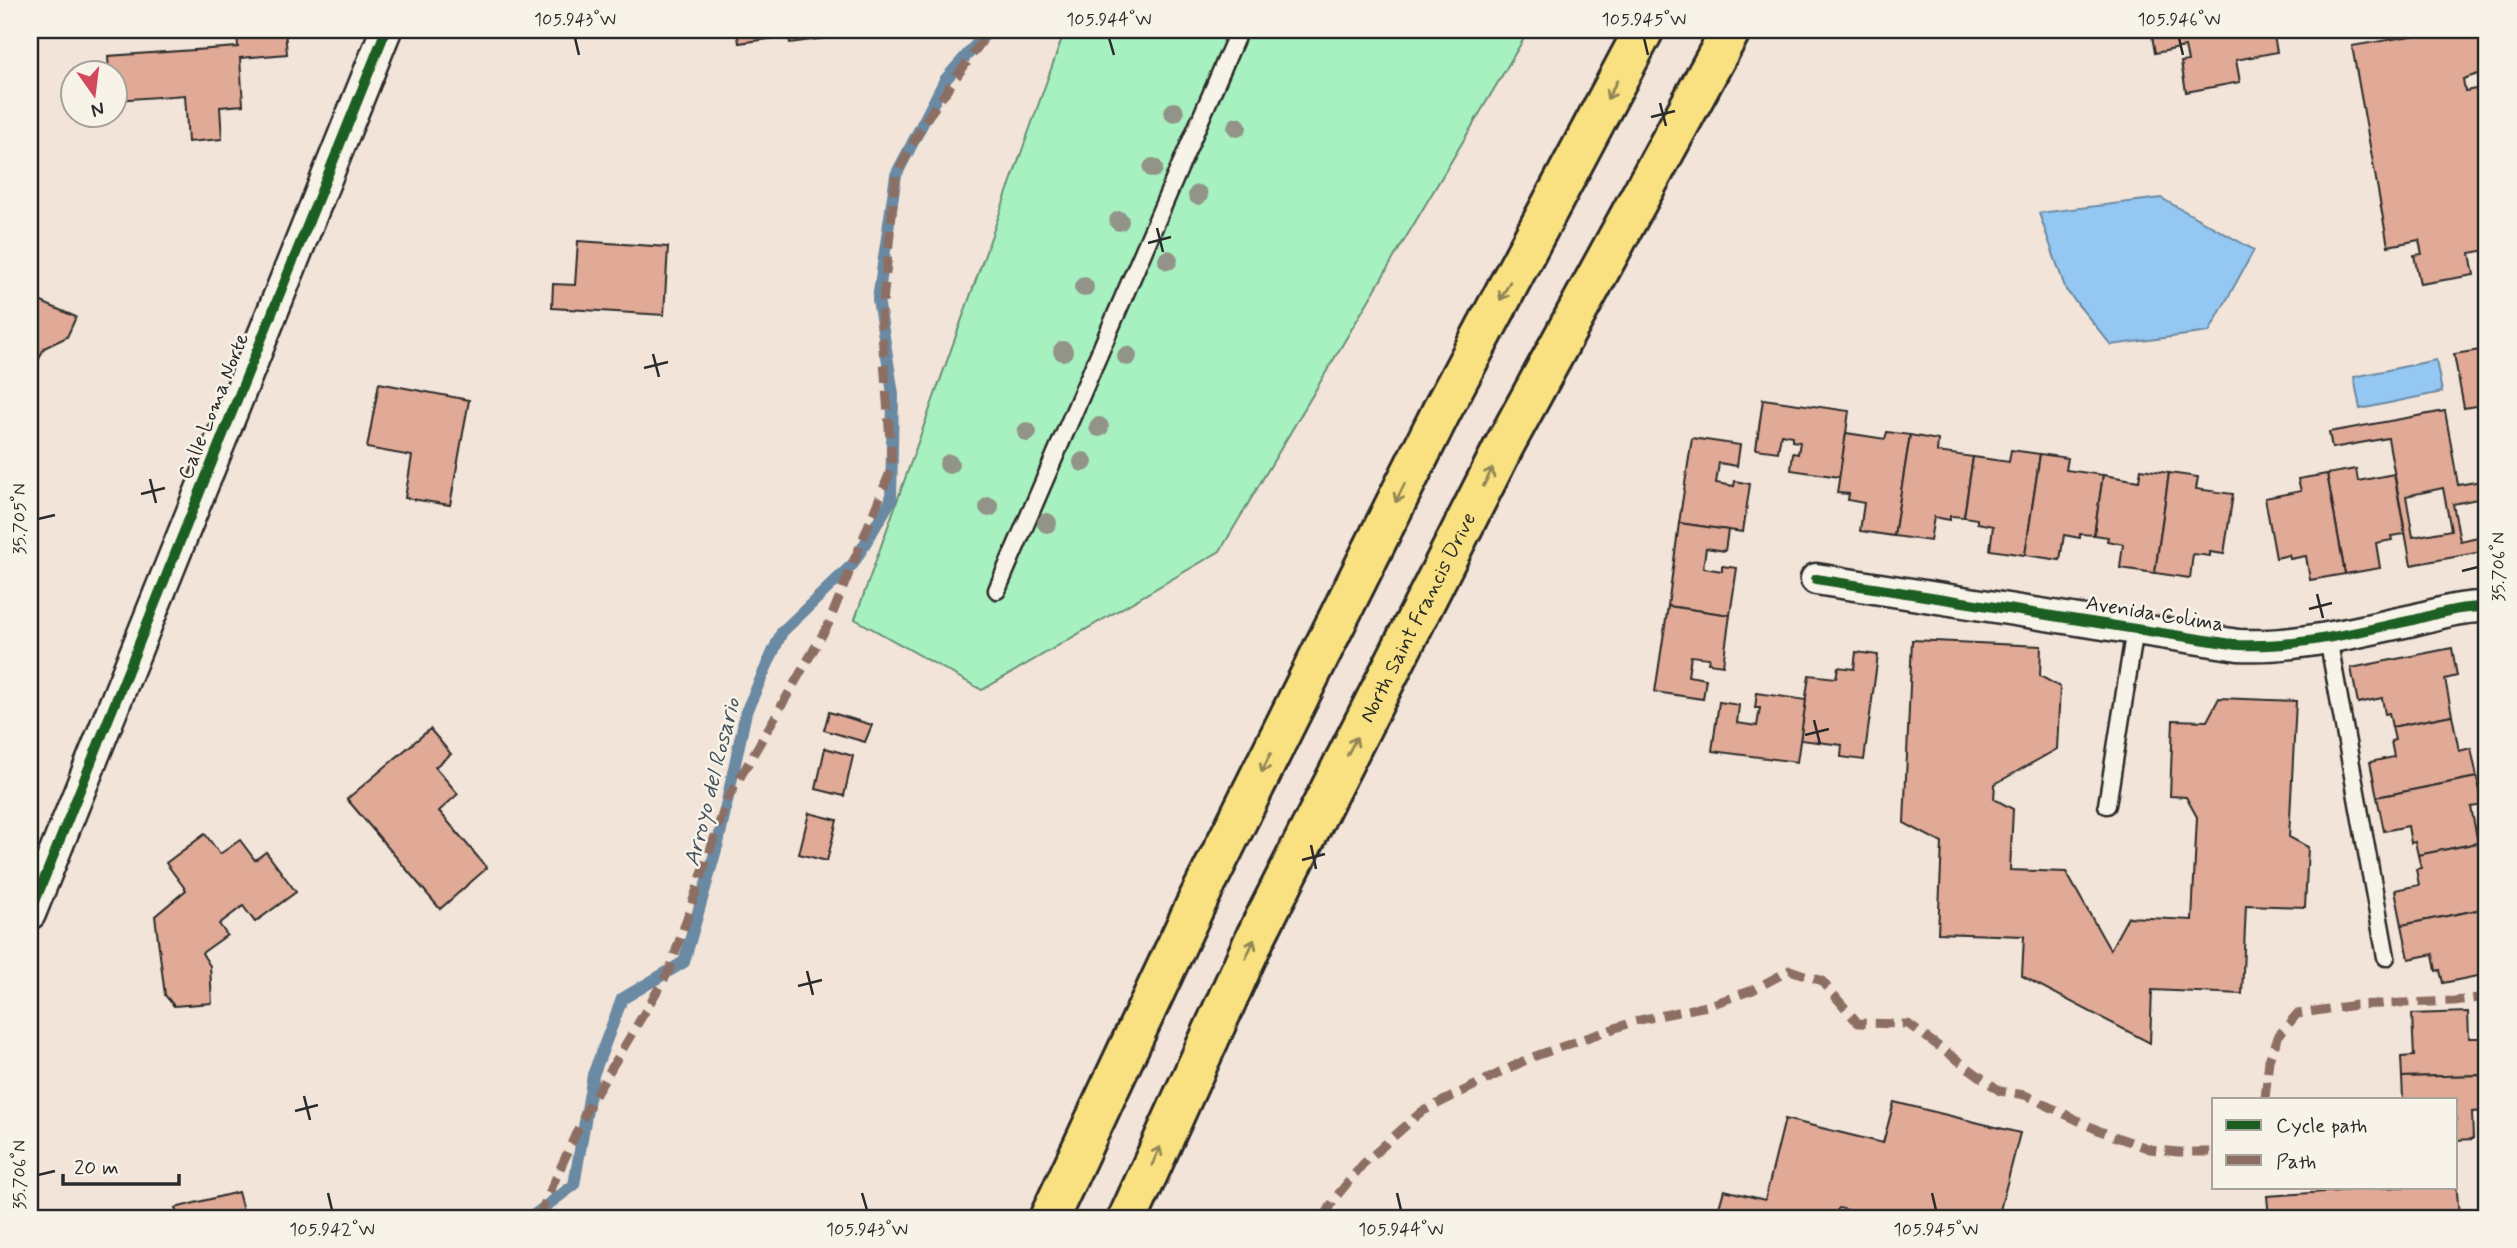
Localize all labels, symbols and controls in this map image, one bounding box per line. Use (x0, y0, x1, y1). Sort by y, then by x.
text: 105.943°W (534, 8, 616, 32)
text: 105.944°W (1066, 8, 1152, 32)
text: 105.945°W (1602, 8, 1686, 32)
text: 105.946°W (2137, 8, 2221, 32)
north arrow (60, 60, 130, 130)
one-way arrow (1604, 79, 1618, 100)
text: N (89, 95, 107, 123)
one-way arrow (1498, 280, 1511, 301)
street label: Calle Loma Norte (172, 329, 256, 484)
one-way arrow (1482, 467, 1496, 488)
one-way arrow (1393, 482, 1407, 503)
text: 35.705°N (8, 483, 32, 555)
street label: North Saint Francis Drive (1353, 508, 1483, 727)
text: 35.706°N (2487, 532, 2511, 602)
street label: Avenida Colima (2084, 589, 2226, 639)
water label: Arroyo del Rosario (678, 694, 749, 870)
one-way arrow (1346, 736, 1360, 757)
one-way arrow (1259, 752, 1273, 773)
one-way arrow (1244, 939, 1257, 960)
legend (2212, 1098, 2458, 1188)
text: Cycle path (2276, 1112, 2367, 1140)
text: 35.706°N (8, 1140, 32, 1210)
scale bar (63, 1143, 178, 1187)
one-way arrow (1150, 1146, 1163, 1167)
text: Path (2276, 1148, 2316, 1176)
text: 20 m (74, 1154, 119, 1182)
text: 105.942°W (289, 1218, 375, 1242)
text: 105.943°W (826, 1218, 908, 1242)
text: 105.944°W (1358, 1218, 1444, 1242)
text: 105.945°W (1894, 1218, 1978, 1242)

